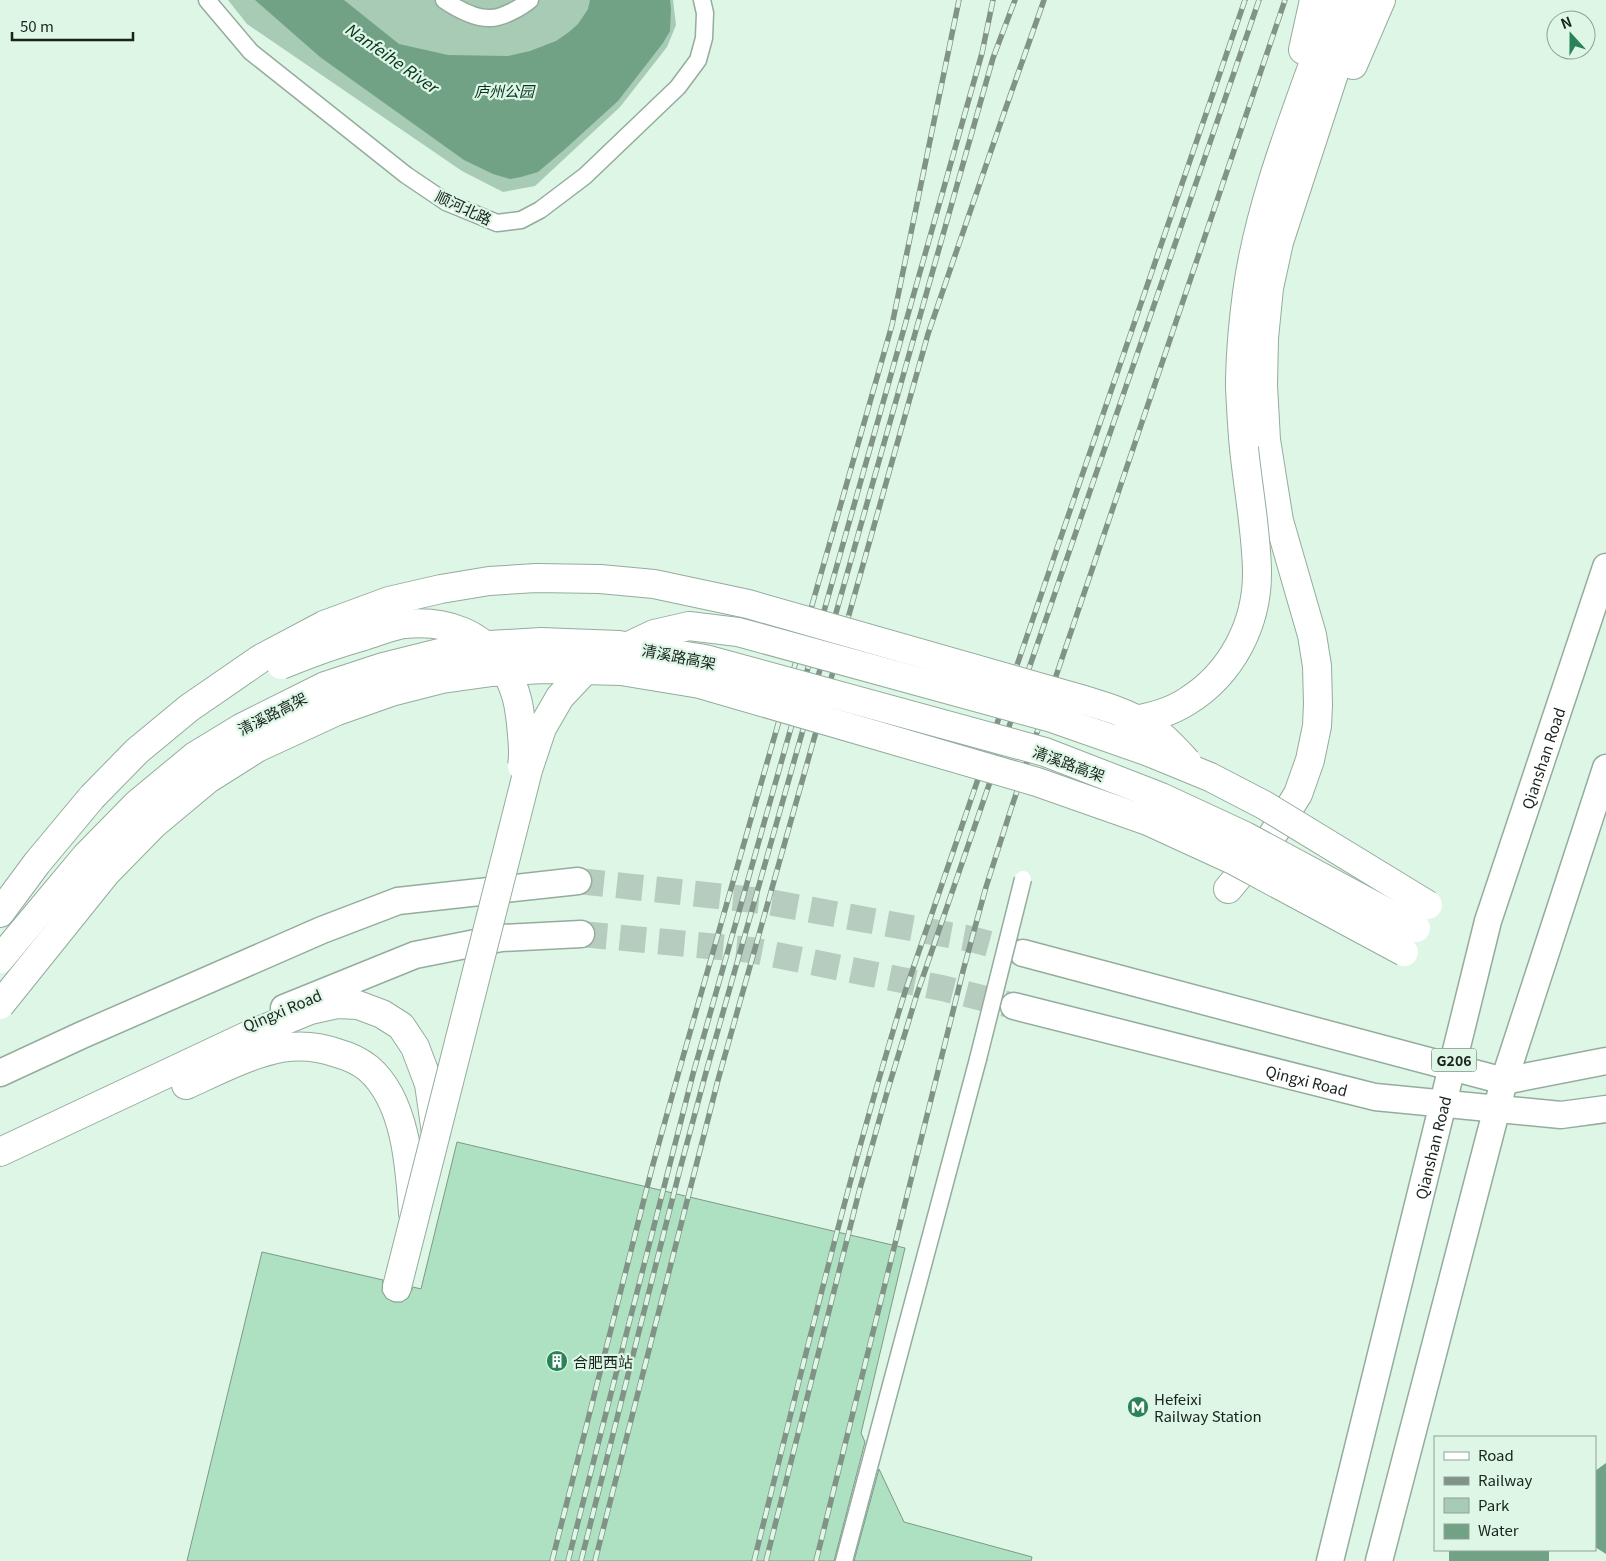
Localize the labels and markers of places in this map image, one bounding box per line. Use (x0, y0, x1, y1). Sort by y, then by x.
building icon: 合肥西站 (545, 1349, 569, 1373)
place label: 合肥西站 (573, 1351, 633, 1372)
place label: Hefeixi Railway Station (1154, 1388, 1262, 1426)
metro station icon: Hefeixi Railway Station (1126, 1395, 1150, 1419)

